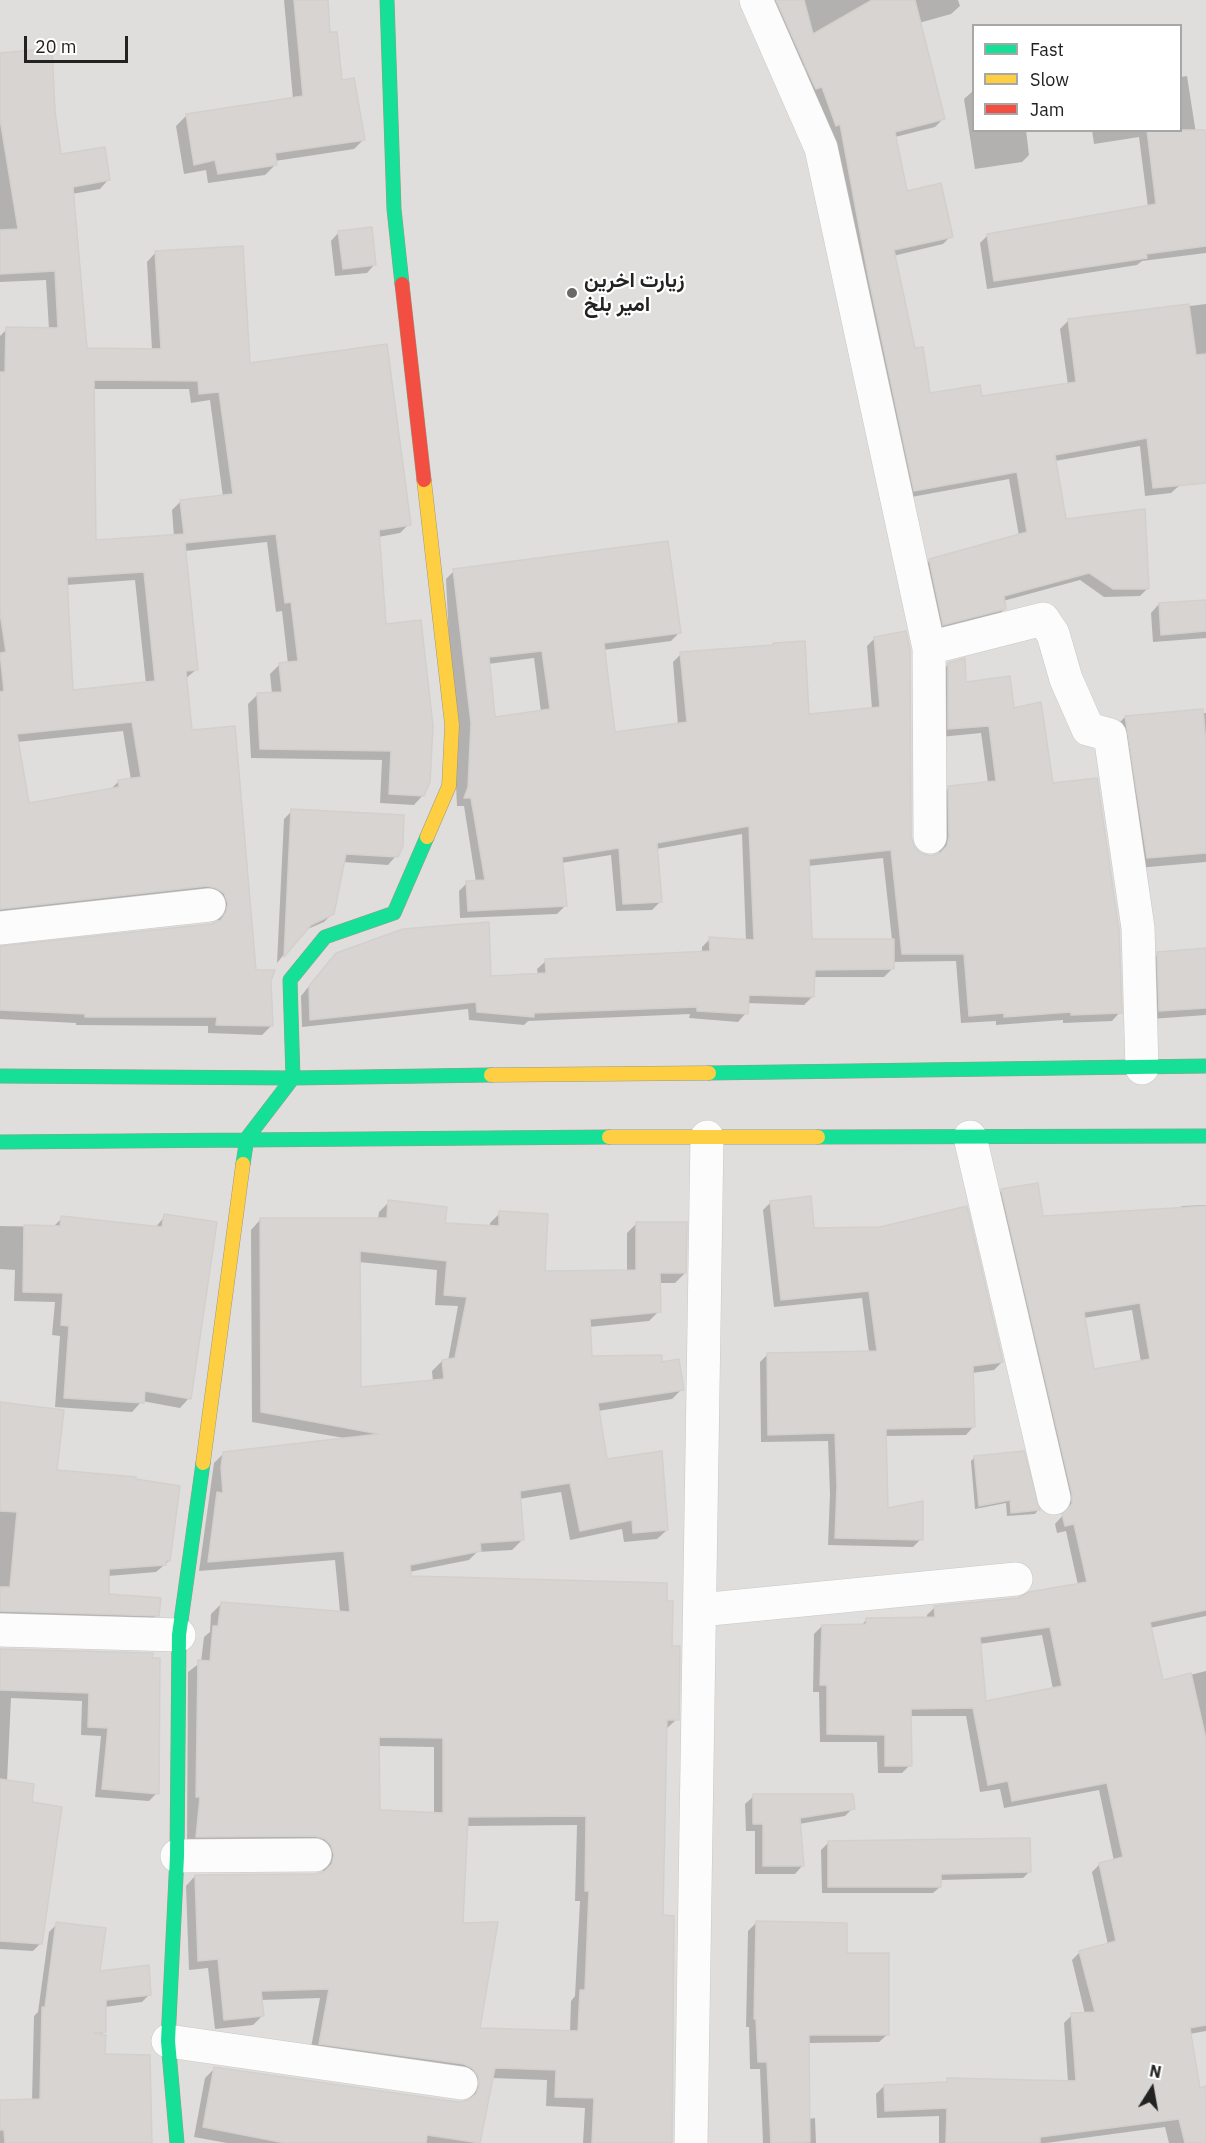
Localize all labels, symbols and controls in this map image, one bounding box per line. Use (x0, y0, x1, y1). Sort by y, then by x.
scale bar (27, 24, 130, 62)
legend (972, 24, 1182, 132)
text: 20 m (35, 35, 77, 58)
text: Fast (1030, 38, 1064, 61)
text: Slow (1030, 68, 1069, 91)
text: Jam (1030, 98, 1065, 121)
place label: زیارت اخرین امیر بلخ (584, 268, 685, 318)
marker: زیارت اخرین امیر بلخ (565, 286, 579, 300)
north arrow (1122, 2059, 1182, 2119)
text: N (1148, 2060, 1163, 2082)

